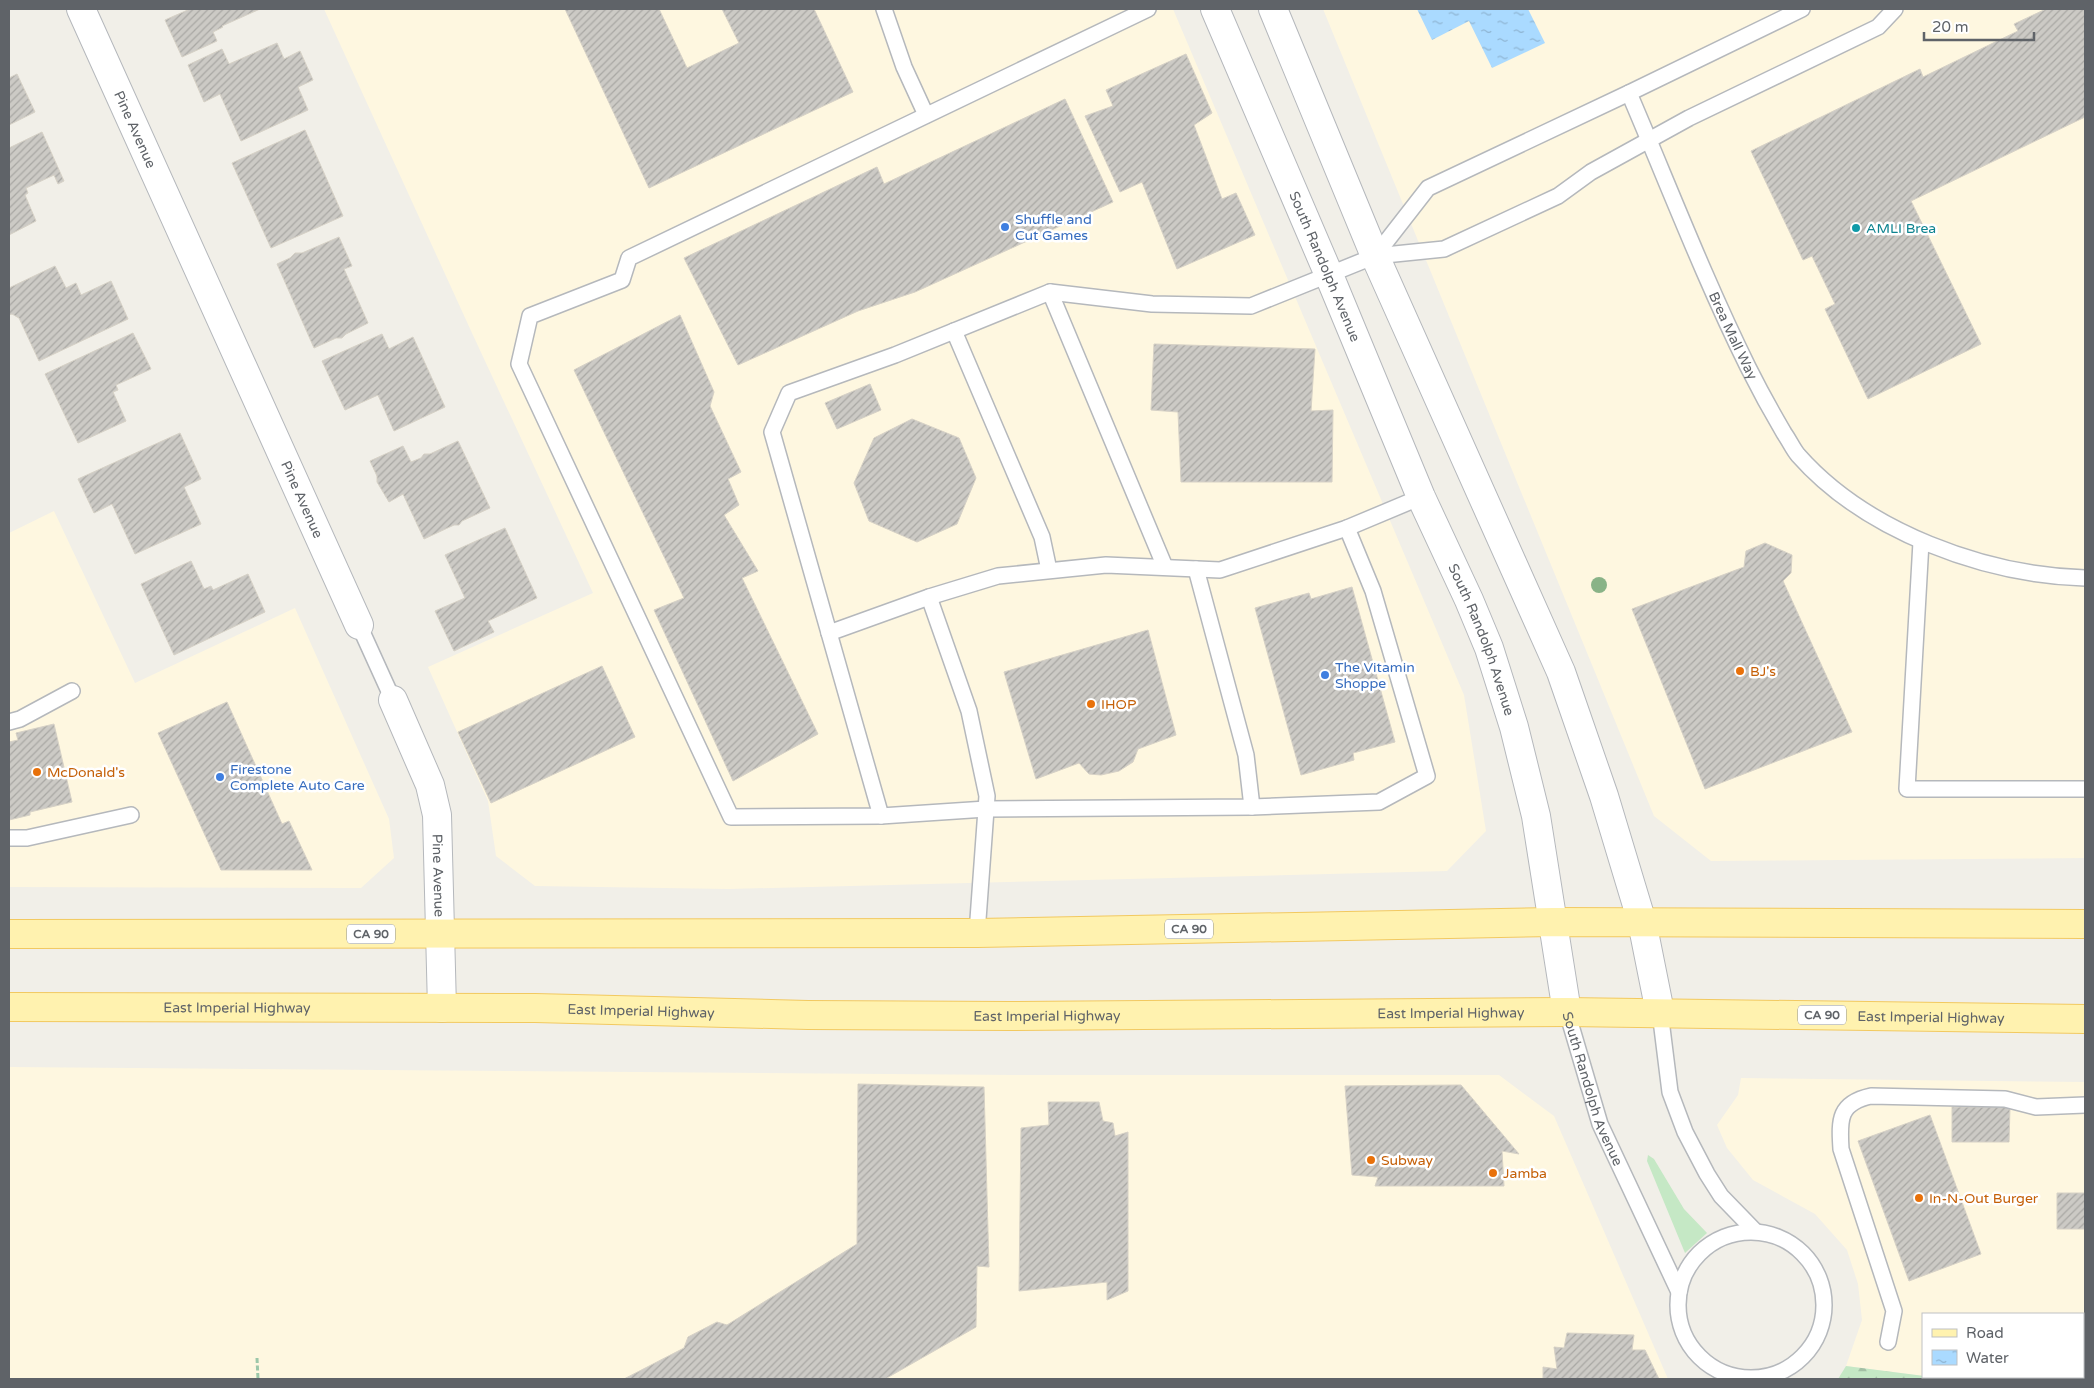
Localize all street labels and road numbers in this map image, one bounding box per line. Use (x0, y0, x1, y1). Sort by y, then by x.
street label: Pine Avenue (110, 88, 160, 171)
street label: South Randolph Avenue (1286, 189, 1364, 344)
street label: Brea Mall Way (1705, 289, 1762, 383)
street label: Pine Avenue (277, 458, 327, 541)
street label: South Randolph Avenue (1445, 561, 1518, 718)
street label: Pine Avenue (429, 834, 448, 917)
road number: CA 90 (1165, 920, 1213, 939)
road number: CA 90 (347, 924, 395, 944)
street label: East Imperial Highway (163, 999, 311, 1016)
street label: East Imperial Highway (567, 1000, 715, 1021)
street label: East Imperial Highway (1377, 1004, 1525, 1022)
road number: CA 90 (1798, 1006, 1846, 1024)
street label: East Imperial Highway (973, 1007, 1121, 1025)
street label: East Imperial Highway (1857, 1007, 2005, 1026)
street label: South Randolph Avenue (1559, 1010, 1627, 1168)

